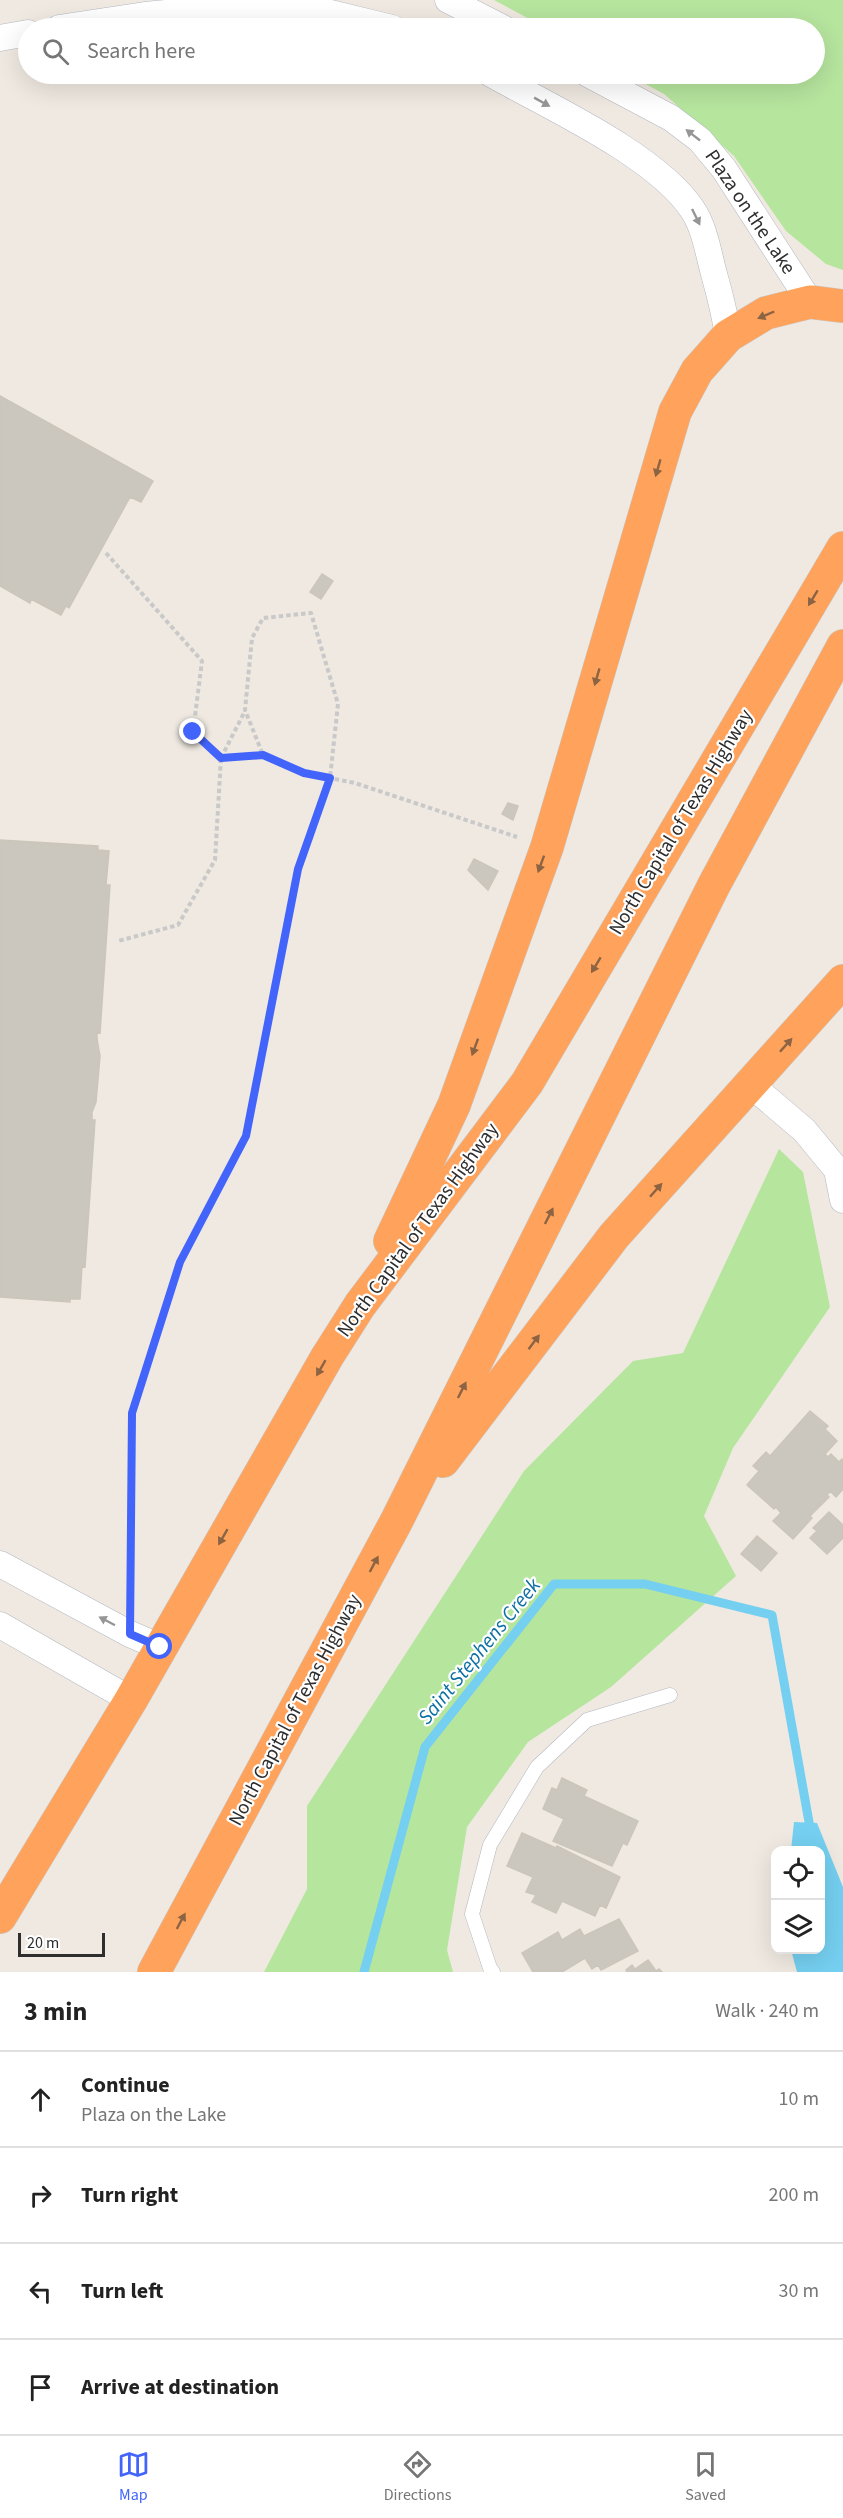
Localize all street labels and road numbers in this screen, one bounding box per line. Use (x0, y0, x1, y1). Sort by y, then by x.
street label: Plaza on the Lake (698, 144, 802, 280)
street label: North Capital of Texas Highway (602, 703, 760, 940)
street label: North Capital of Texas Highway (331, 1117, 506, 1343)
street label: North Capital of Texas Highway (222, 1589, 368, 1831)

